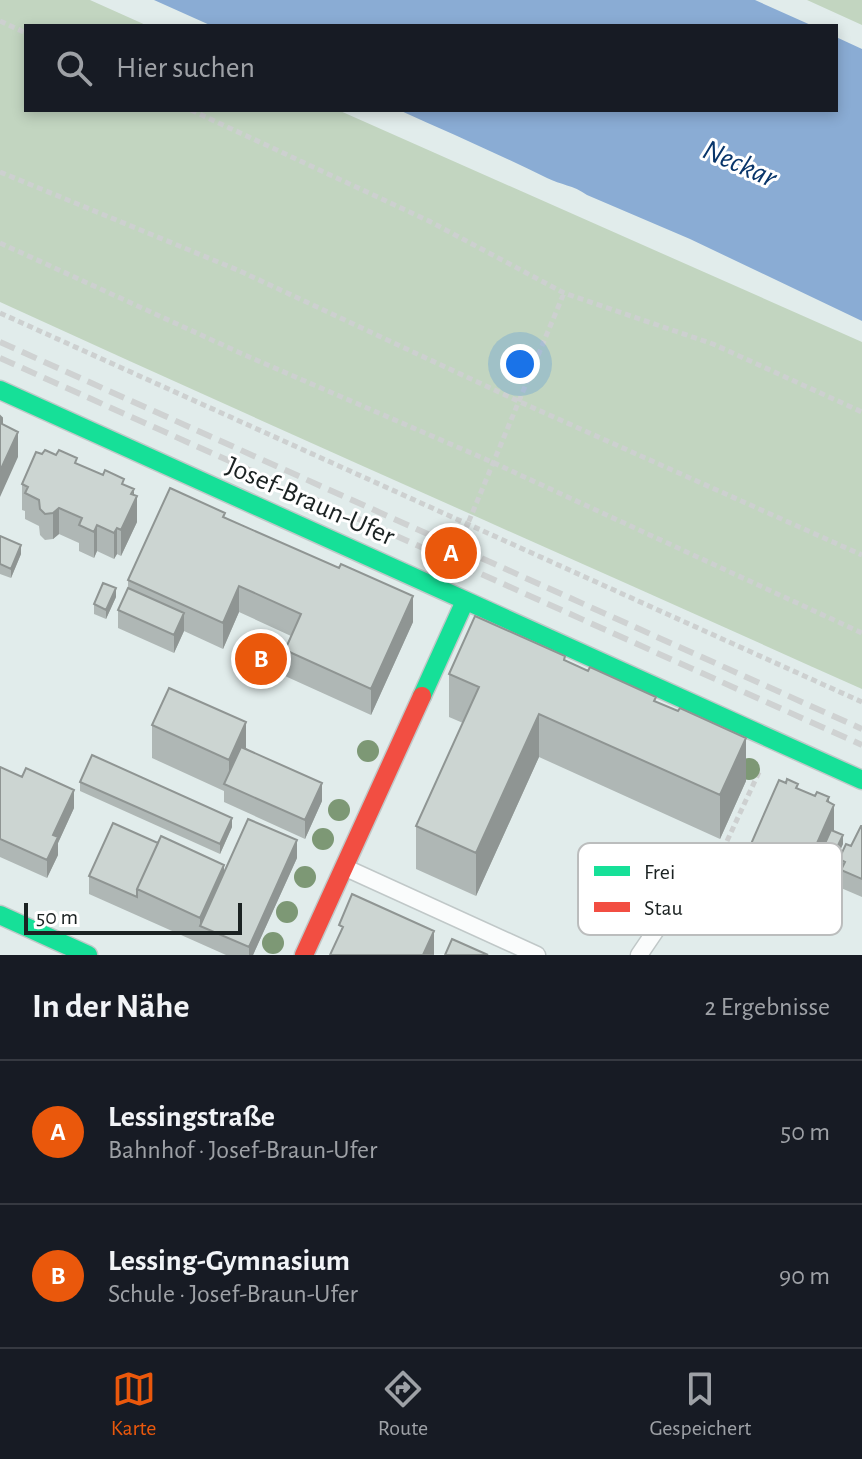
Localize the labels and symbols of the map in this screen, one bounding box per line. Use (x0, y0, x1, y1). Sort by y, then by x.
water label: Neckar (698, 135, 782, 194)
your location (500, 344, 540, 384)
street label: Josef-Braun-Ufer (222, 452, 399, 552)
pin: A (425, 523, 477, 583)
pin: B (235, 629, 287, 689)
legend (578, 843, 842, 935)
text: Frei (644, 861, 675, 883)
text: Stau (644, 897, 683, 919)
scale bar (24, 899, 242, 935)

